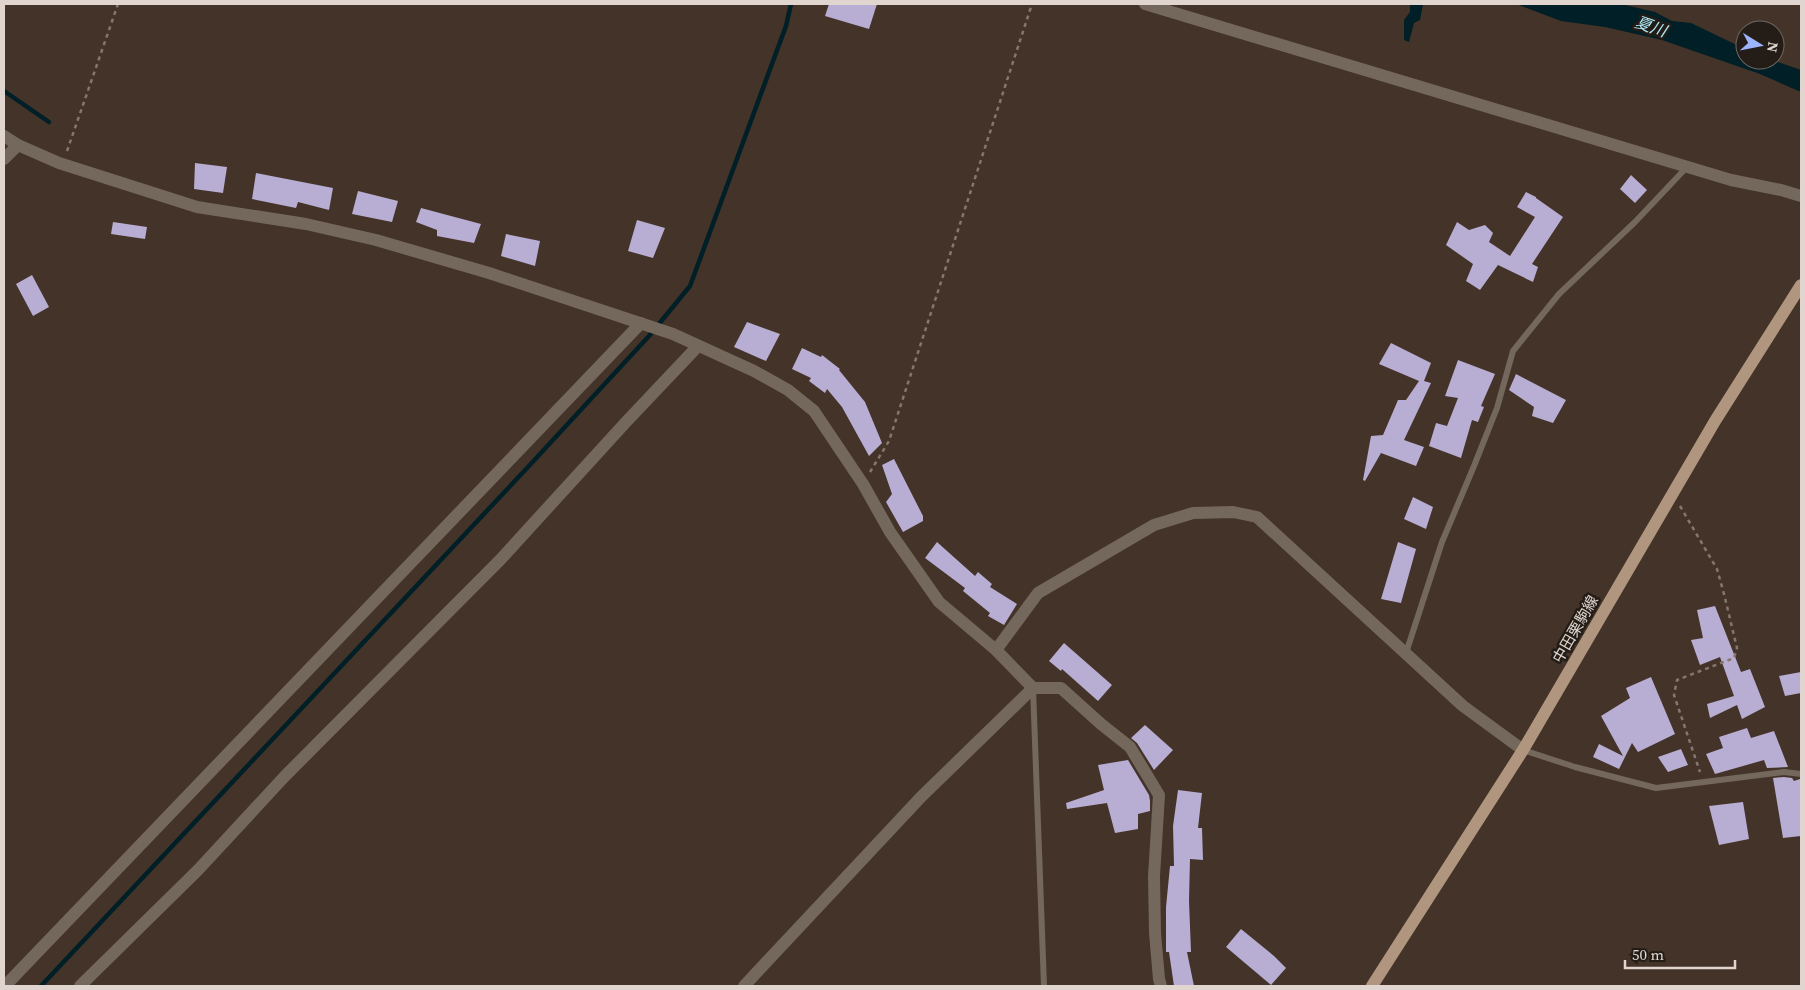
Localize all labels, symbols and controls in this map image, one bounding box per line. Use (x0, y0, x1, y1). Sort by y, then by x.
water label: 夏川 (1632, 10, 1672, 42)
north arrow (1735, 20, 1785, 70)
text: N (1762, 40, 1784, 54)
street label: 中田栗駒線 (1547, 591, 1603, 667)
scale bar (1625, 938, 1735, 970)
text: 50 m (1632, 944, 1664, 965)

